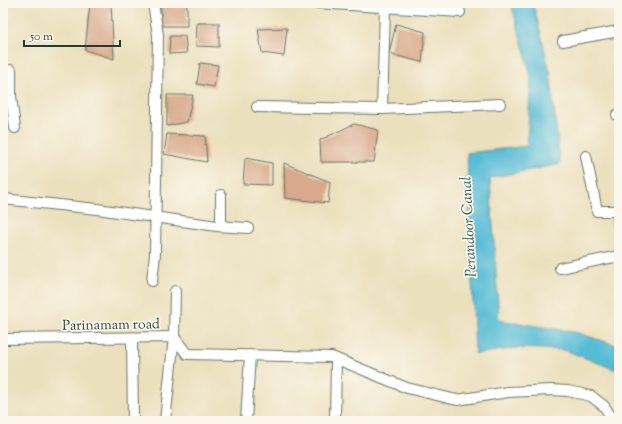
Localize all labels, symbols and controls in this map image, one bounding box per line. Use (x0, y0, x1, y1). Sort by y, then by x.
scale bar (24, 22, 120, 48)
text: 50 m (29, 28, 53, 46)
water label: Perandoor Canal (456, 176, 483, 278)
street label: Parinamam road (62, 315, 160, 337)

